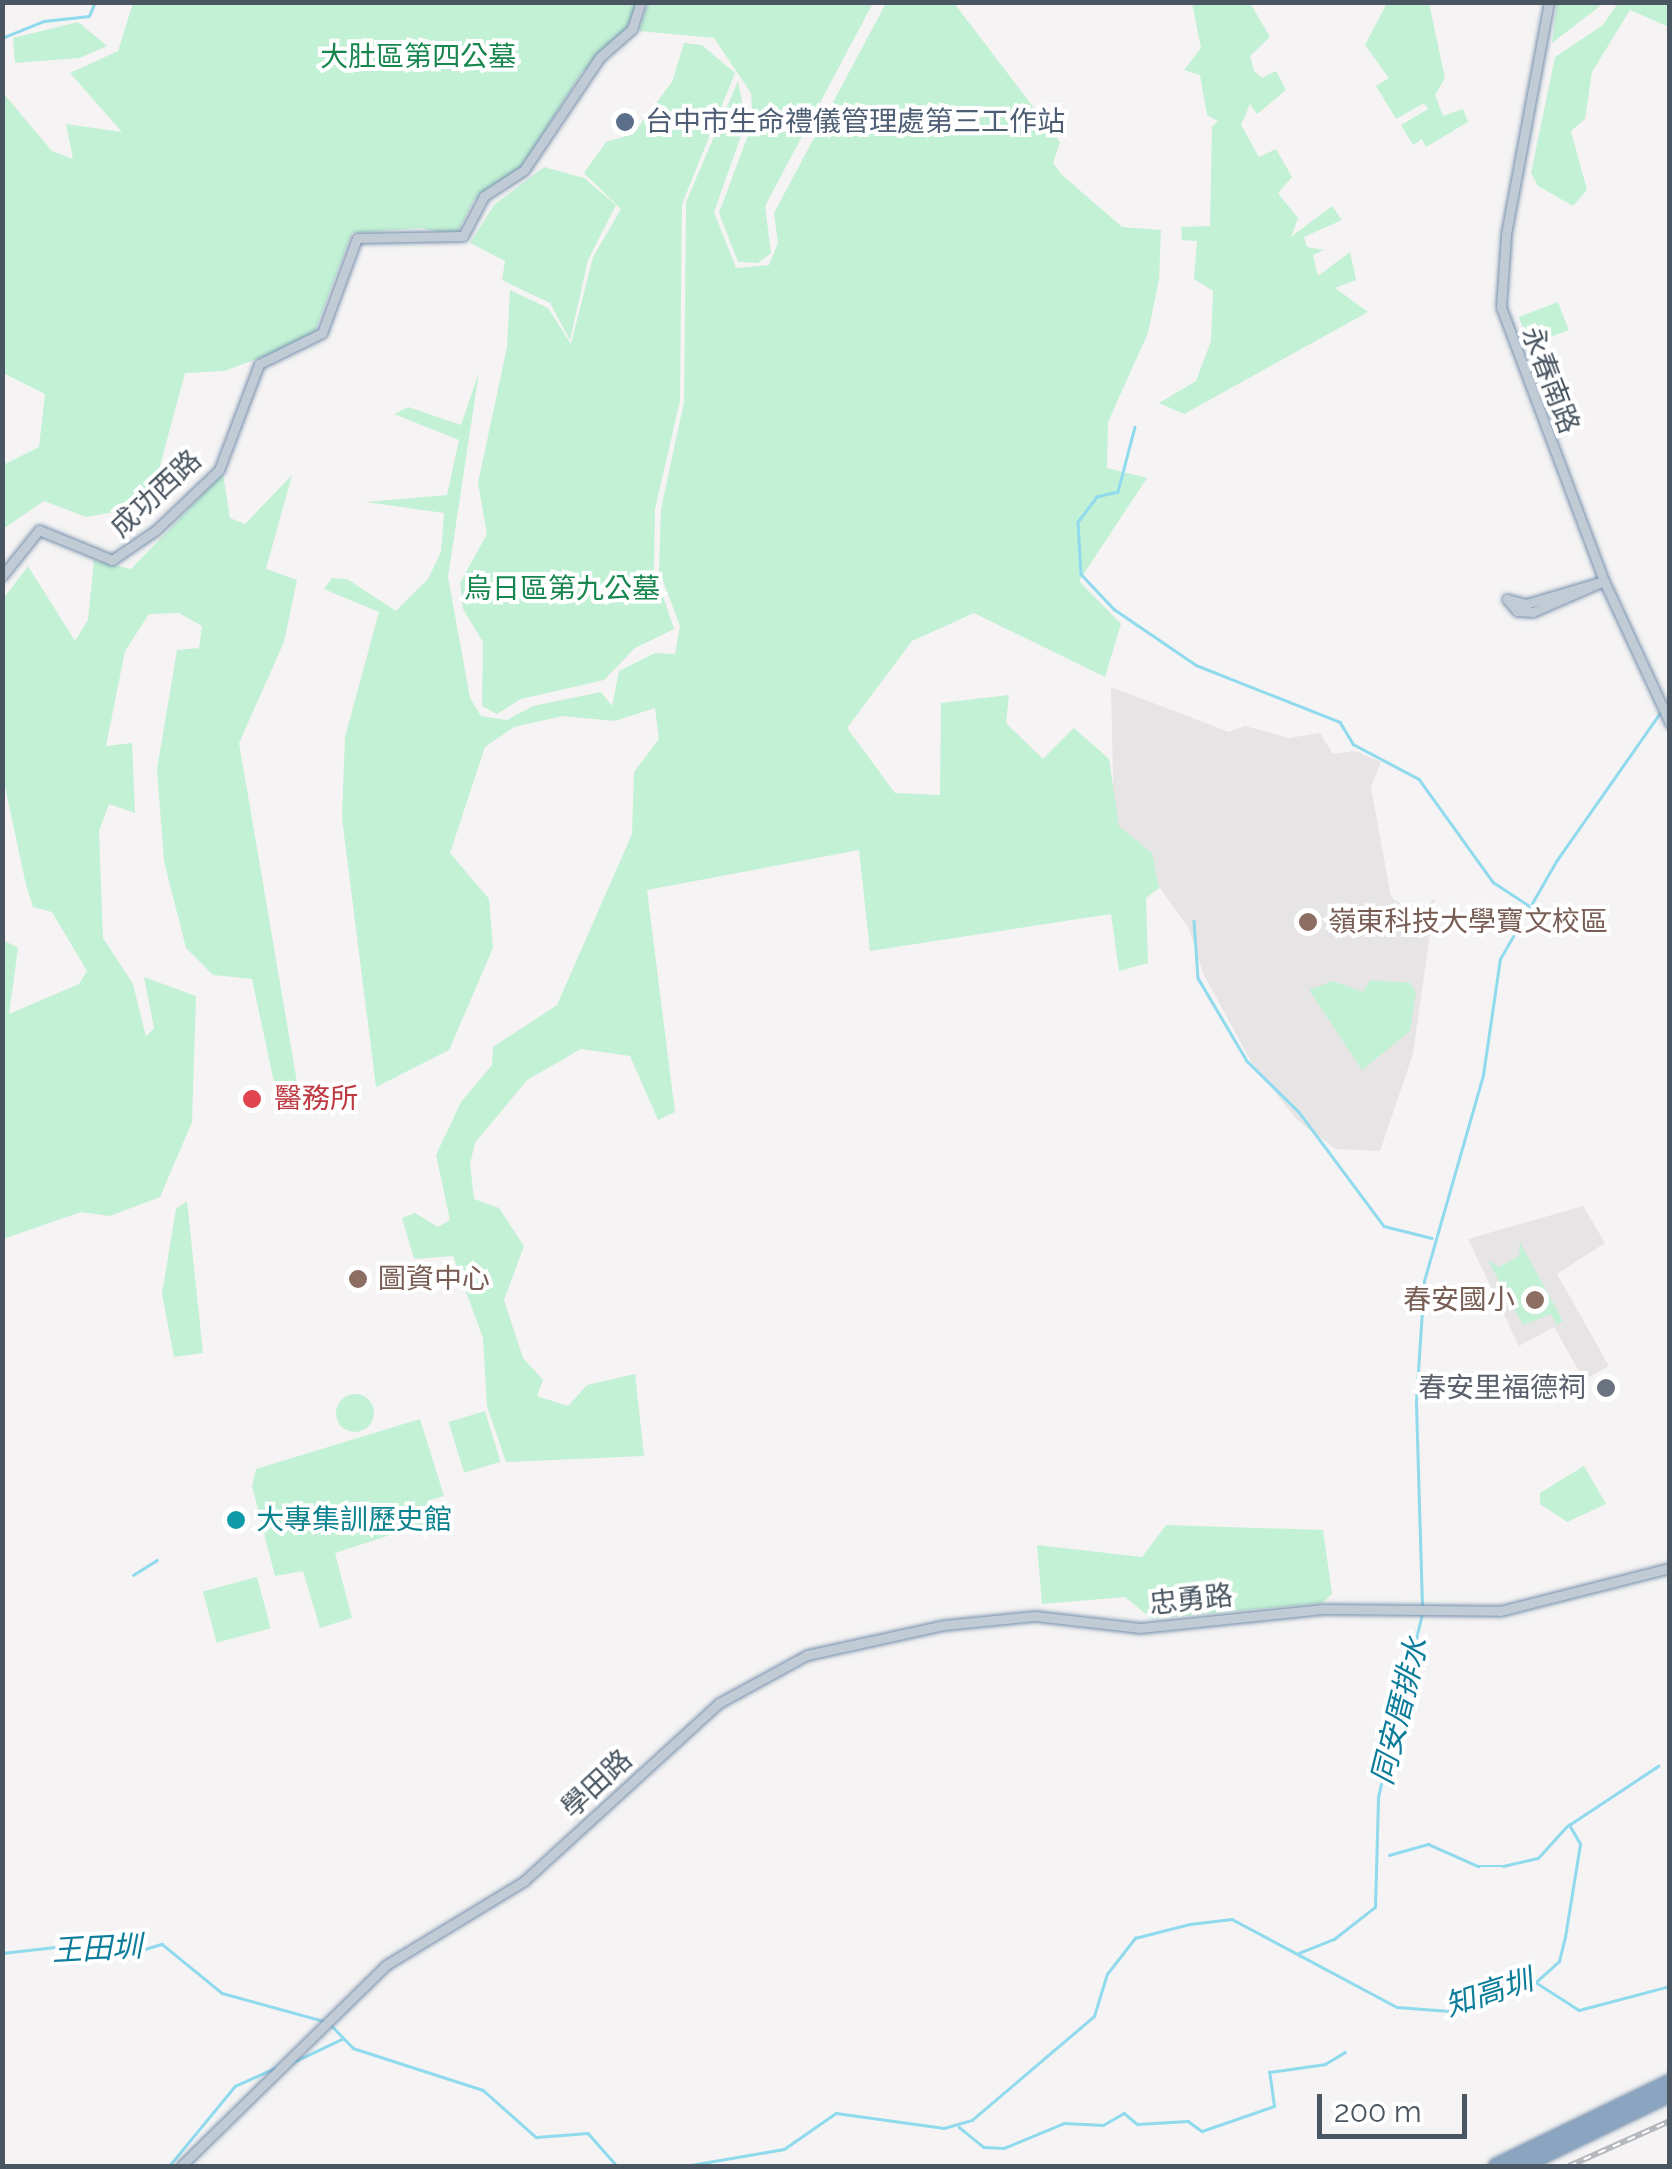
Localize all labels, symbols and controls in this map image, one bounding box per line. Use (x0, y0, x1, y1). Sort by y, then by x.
park label: 大肚區第四公墓 (320, 40, 516, 74)
place label: 台中市生命禮儀管理處第三工作站 (645, 105, 1065, 139)
marker: 台中市生命禮儀管理處第三工作站 (614, 111, 636, 133)
street label: 永春南路 (1514, 322, 1586, 438)
street label: 成功西路 (104, 444, 208, 544)
park label: 烏日區第九公墓 (464, 572, 660, 606)
place label: 嶺東科技大學寶文校區 (1328, 905, 1608, 939)
marker: 嶺東科技大學寶文校區 (1297, 911, 1319, 933)
place label: 醫務所 (274, 1082, 358, 1116)
marker: 醫務所 (239, 1086, 265, 1112)
place label: 圖資中心 (378, 1262, 490, 1296)
marker: 圖資中心 (347, 1268, 369, 1290)
place label: 春安國小 (1403, 1283, 1515, 1317)
marker: 春安國小 (1524, 1289, 1546, 1311)
place label: 春安里福德祠 (1418, 1371, 1586, 1405)
marker: 春安里福德祠 (1595, 1377, 1617, 1399)
place label: 大專集訓歷史館 (256, 1503, 452, 1537)
marker: 大專集訓歷史館 (225, 1509, 247, 1531)
street label: 忠勇路 (1147, 1579, 1235, 1621)
water label: 同安厝排水 (1364, 1634, 1436, 1788)
street label: 學田路 (555, 1743, 639, 1825)
water label: 王田圳 (51, 1929, 143, 1969)
water label: 知高圳 (1441, 1962, 1537, 2024)
scale bar (1322, 2074, 1472, 2136)
text: 200 m (1334, 2094, 1422, 2129)

